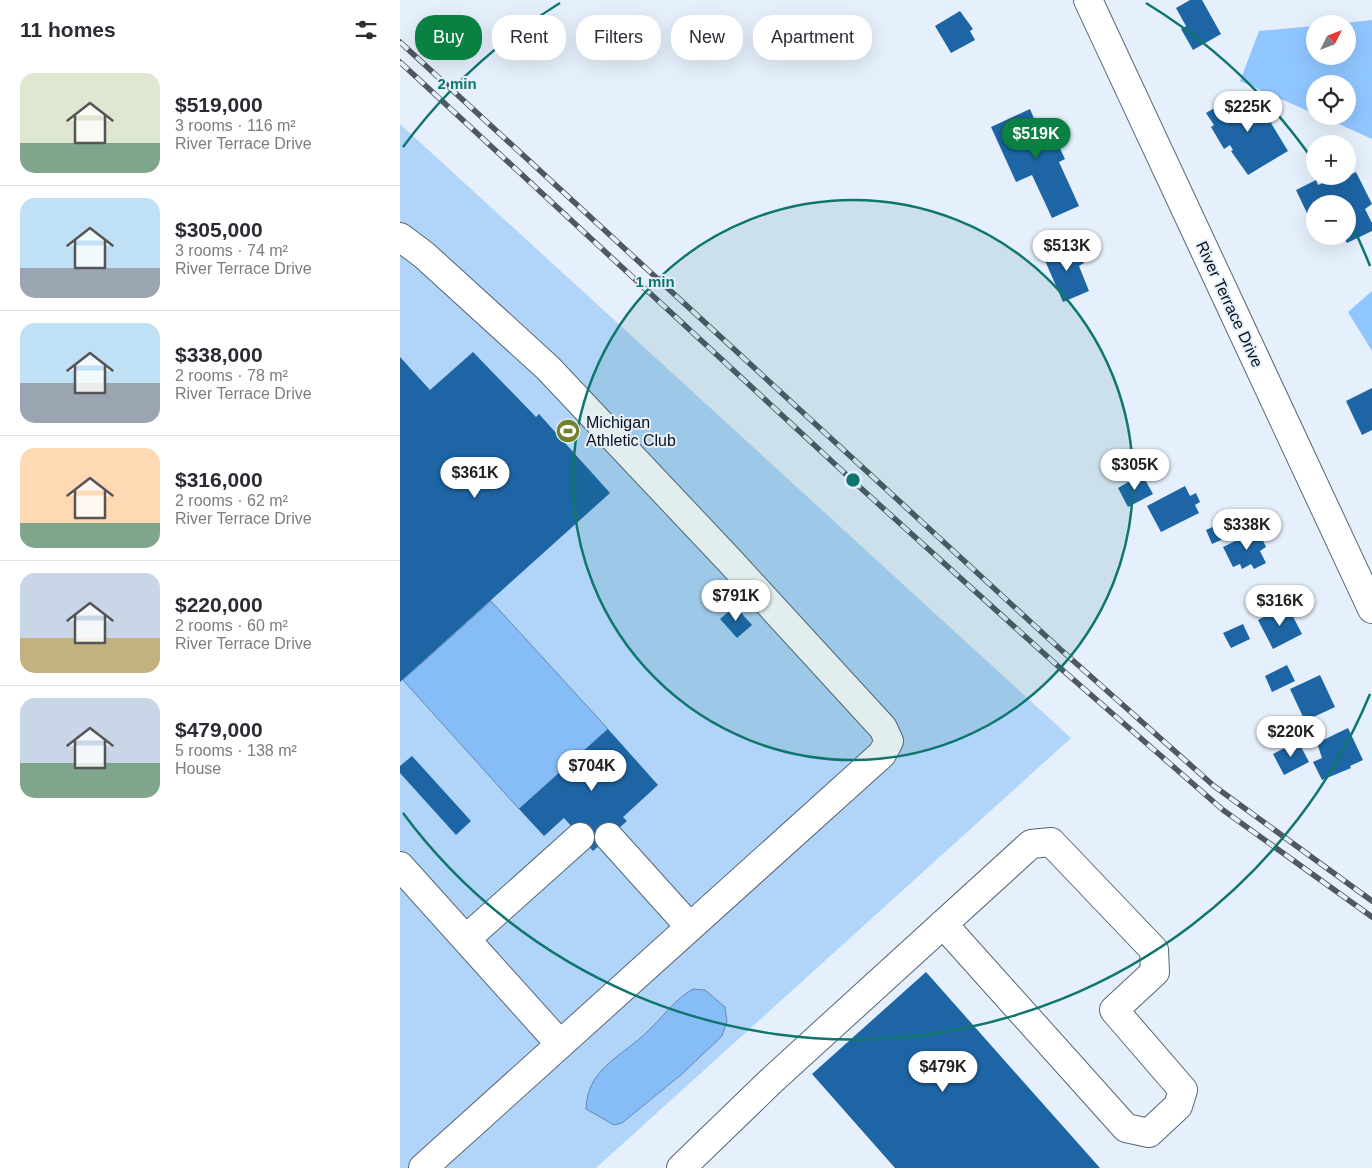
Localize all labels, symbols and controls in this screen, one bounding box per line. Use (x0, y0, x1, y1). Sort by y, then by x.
chip: Buy (415, 15, 482, 60)
chip: Rent (492, 15, 566, 60)
chip: Filters (576, 15, 661, 60)
chip: New (671, 15, 743, 60)
chip: Apartment (753, 15, 872, 60)
north arrow (1306, 15, 1356, 65)
map controls (1306, 15, 1356, 245)
icon: filters (352, 16, 380, 44)
text: 11 homes (20, 18, 116, 41)
text: 2 min (437, 75, 477, 92)
button: locate (1306, 75, 1356, 125)
pin: $225K (1213, 90, 1283, 133)
icon: home (60, 93, 120, 153)
text: $519,000 (175, 93, 263, 116)
text: $225K (1224, 98, 1272, 115)
text: 3 rooms · 116 m² (175, 117, 296, 134)
pin: $519K (1001, 118, 1071, 160)
text: $519K (1012, 125, 1060, 142)
text: River Terrace Drive (175, 135, 312, 152)
button: + (1306, 135, 1356, 185)
button: − (1306, 195, 1356, 245)
icon: home (60, 218, 120, 278)
text: $305,000 (175, 218, 263, 241)
pin: $513K (1032, 230, 1102, 272)
text: $513K (1043, 237, 1091, 254)
street label: River Terrace Drive (1193, 239, 1266, 370)
text: 3 rooms · 74 m² (175, 242, 288, 259)
text: River Terrace Drive (175, 260, 312, 277)
text: 1 min (635, 273, 675, 290)
icon: home (60, 343, 120, 403)
text: $338,000 (175, 343, 263, 366)
text: 2 rooms · 78 m² (175, 367, 288, 384)
text: River Terrace Drive (175, 385, 312, 402)
place label: Michigan Athletic Club (586, 414, 676, 449)
sports icon: Michigan Athletic Club (555, 418, 581, 444)
pin: $305K (1100, 448, 1170, 491)
pin: $361K (440, 456, 510, 499)
text: $305K (1111, 456, 1159, 473)
text: $361K (451, 464, 499, 481)
icon: home (60, 468, 120, 528)
text: $316,000 (175, 468, 263, 491)
centre of rings (844, 471, 862, 489)
text: 2 rooms · 62 m² (175, 492, 288, 509)
pin: $338K (1212, 508, 1282, 551)
text: River Terrace Drive (175, 510, 312, 527)
text: $338K (1223, 516, 1271, 533)
pin: $791K (701, 580, 771, 622)
pin: $316K (1245, 584, 1315, 627)
text: $791K (712, 587, 760, 604)
text: $316K (1256, 592, 1304, 609)
icon: home (60, 593, 120, 653)
text: $220,000 (175, 593, 263, 616)
text: 2 rooms · 60 m² (175, 617, 288, 634)
text: River Terrace Drive (175, 635, 312, 652)
pin: $220K (1256, 716, 1326, 758)
icon: home (60, 718, 120, 778)
text: $479,000 (175, 718, 263, 741)
text: $220K (1267, 723, 1315, 740)
text: 5 rooms · 138 m² (175, 742, 297, 759)
pin: $704K (557, 750, 627, 792)
text: $704K (568, 757, 616, 774)
text: House (175, 760, 221, 777)
pin: $479K (908, 1050, 978, 1093)
text: $479K (919, 1058, 967, 1075)

